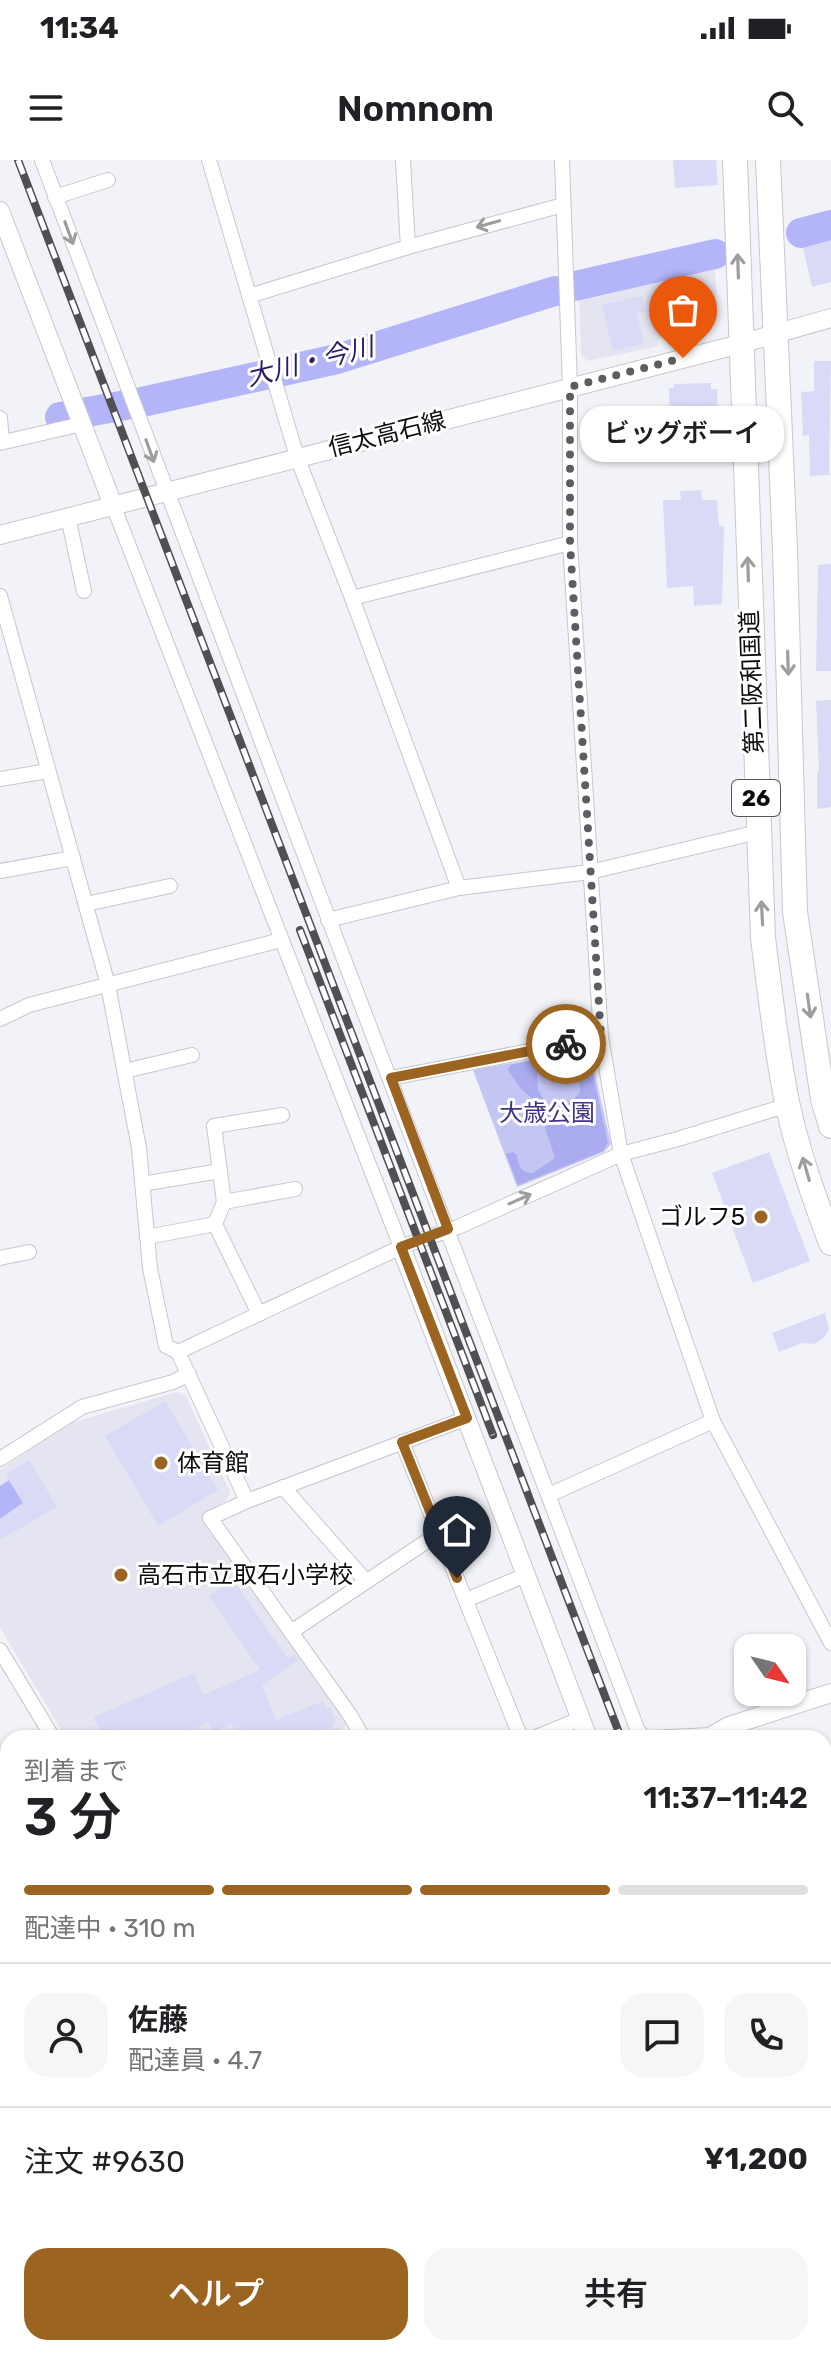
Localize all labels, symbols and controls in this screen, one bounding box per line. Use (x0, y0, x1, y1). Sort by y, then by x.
text: 11:34 (40, 10, 119, 46)
icon: menu (24, 86, 68, 130)
icon: search (763, 86, 807, 130)
text: Nomnom (337, 87, 494, 130)
one-way arrow (475, 217, 501, 232)
one-way arrow (63, 220, 77, 245)
one-way arrow (730, 253, 746, 280)
pin (649, 276, 717, 358)
icon: bag (661, 288, 705, 332)
water label: 大川・今川 (243, 331, 380, 393)
street label: 信太高石線 (325, 406, 449, 462)
callout: ビッグボーイ (581, 406, 785, 462)
text: ビッグボーイ (604, 418, 760, 449)
one-way arrow (144, 438, 158, 463)
one-way arrow (741, 556, 756, 583)
street label: 第二阪和国道 (735, 610, 769, 754)
one-way arrow (780, 649, 795, 676)
road number: 26 (732, 780, 780, 816)
one-way arrow (754, 900, 769, 927)
one-way arrow (802, 992, 817, 1018)
courier (526, 1004, 606, 1084)
icon: bike (544, 1022, 588, 1066)
park label: 大歳公園 (499, 1099, 595, 1127)
one-way arrow (798, 1156, 813, 1182)
one-way arrow (508, 1191, 532, 1206)
place label: ゴルフ5 (659, 1203, 745, 1231)
marker: ゴルフ5 (752, 1208, 770, 1226)
place label: 体育館 (177, 1449, 249, 1477)
marker: 体育館 (152, 1454, 170, 1472)
pin (423, 1496, 491, 1578)
icon: home (435, 1508, 479, 1552)
place label: 高石市立取石小学校 (137, 1561, 353, 1589)
marker: 高石市立取石小学校 (112, 1566, 130, 1584)
north arrow (734, 1634, 806, 1706)
map controls (734, 1634, 806, 1706)
text: 到着まで (24, 1756, 128, 1787)
text: 11:37–11:42 (643, 1780, 808, 1816)
text: 3 分 (24, 1786, 121, 1848)
text: 配達中 · 310 m (24, 1913, 196, 1944)
button: person (24, 1993, 108, 2077)
button: chat (620, 1993, 704, 2077)
button: phone (724, 1993, 808, 2077)
text: 佐藤 (128, 2002, 188, 2038)
text: 配達員 · 4.7 (128, 2045, 262, 2076)
text: ¥1,200 (704, 2141, 808, 2177)
text: 注文 #9630 (24, 2144, 185, 2180)
button: ヘルプ (24, 2248, 408, 2340)
button: 共有 (424, 2248, 808, 2340)

